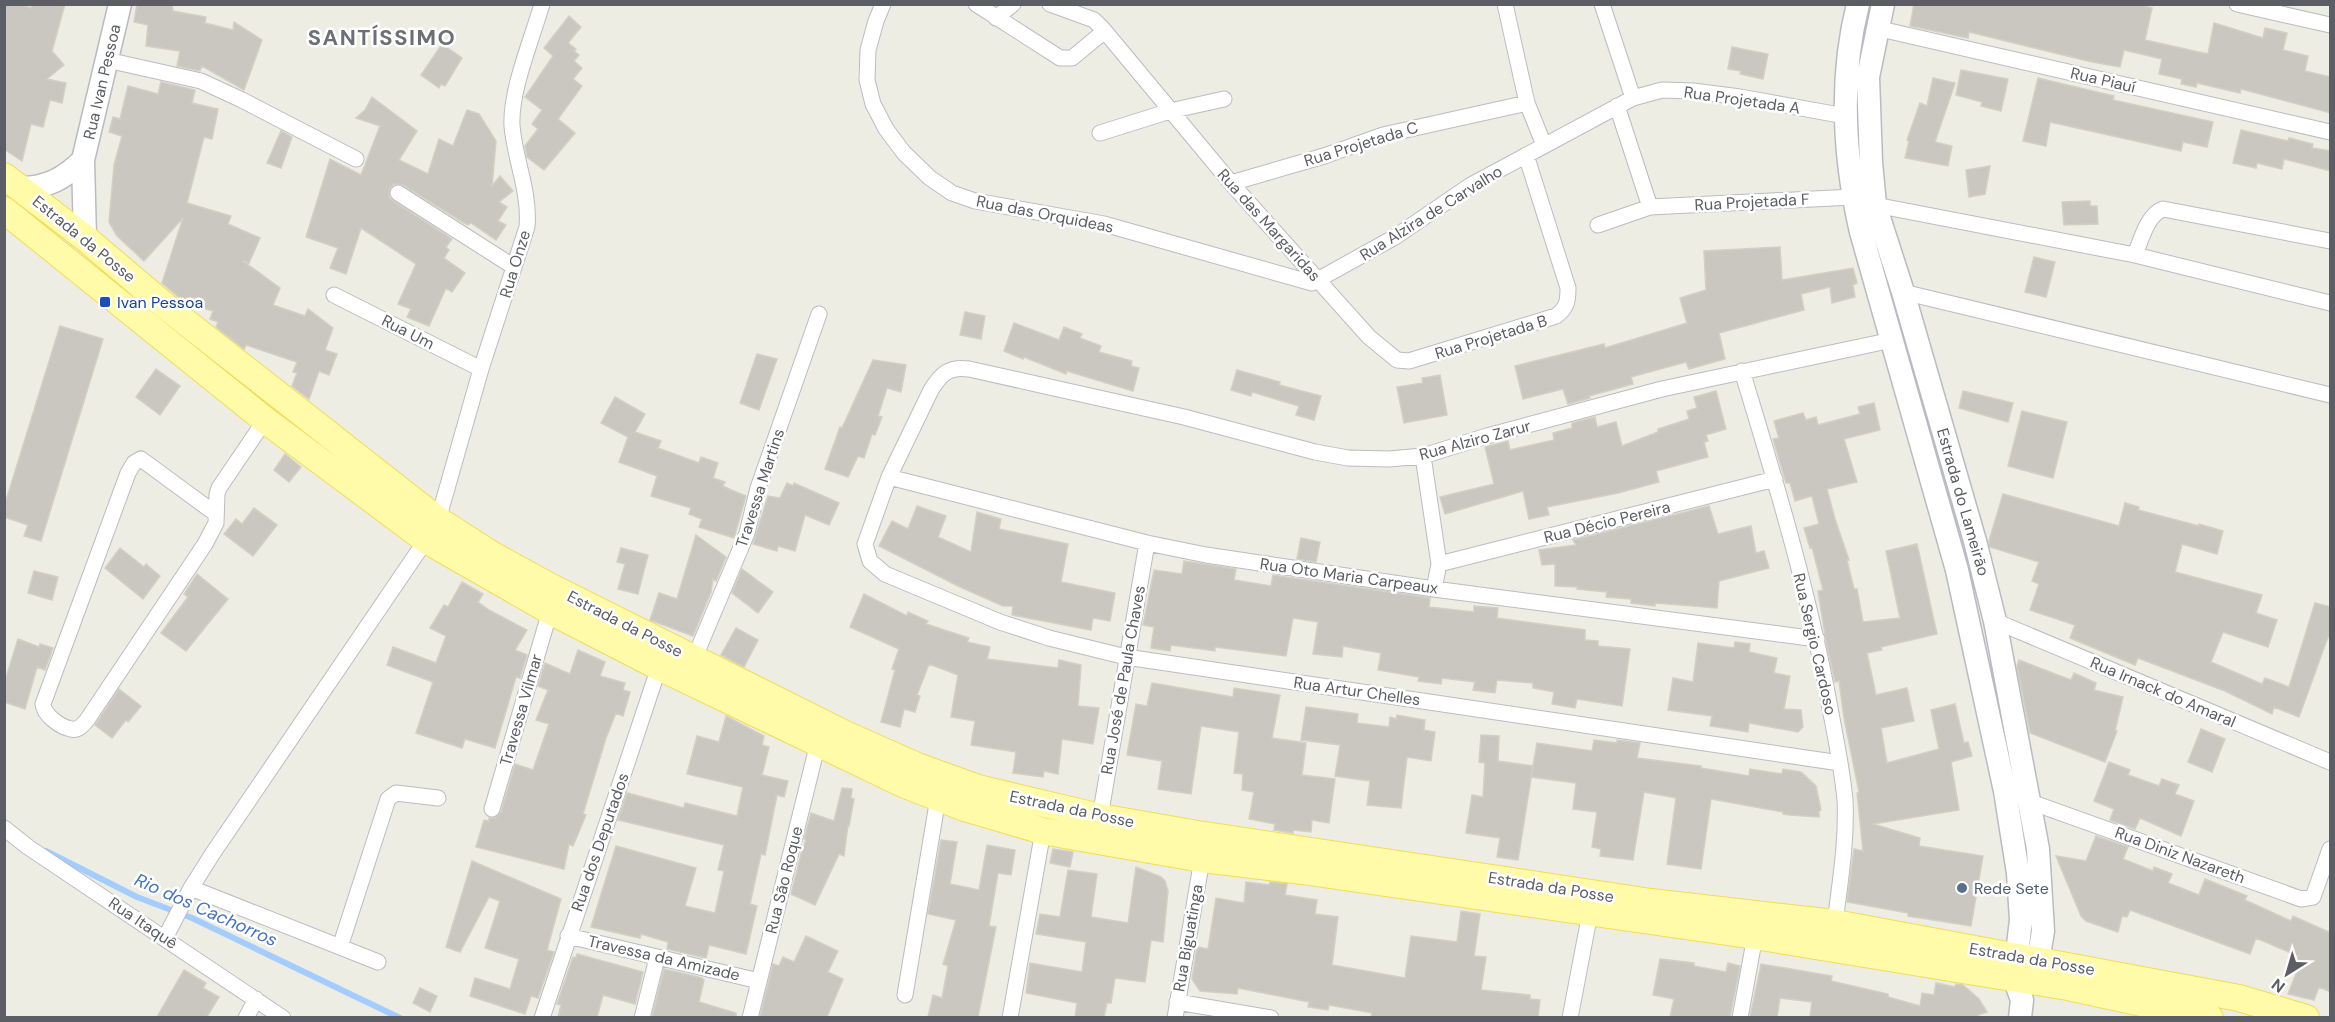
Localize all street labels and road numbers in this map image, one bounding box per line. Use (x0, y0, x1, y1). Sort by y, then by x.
street label: Rua Ivan Pessoa (79, 22, 125, 142)
street label: Rua Piauí (2068, 62, 2138, 98)
street label: Rua Projetada A (1682, 81, 1802, 119)
street label: Rua Projetada C (1301, 117, 1421, 171)
street label: Rua Alzira de Carvalho (1356, 161, 1506, 265)
street label: Rua das Margaridas (1213, 164, 1325, 286)
street label: Rua Projetada F (1694, 188, 1811, 216)
street label: Rua das Orquideas (974, 190, 1116, 238)
street label: Estrada da Posse (28, 191, 140, 287)
street label: Rua Onze (495, 228, 535, 300)
street label: Rua Um (378, 310, 438, 354)
street label: Rua Projetada B (1432, 310, 1550, 364)
street label: Rua Alziro Zarur (1417, 415, 1533, 465)
street label: Travessa Martins (731, 426, 789, 550)
street label: Estrada do Lameirão (1932, 426, 1994, 578)
street label: Rua Décio Pereira (1542, 496, 1672, 548)
street label: Rua Oto Maria Carpeaux (1259, 553, 1439, 599)
street label: Rua Sergio Cardoso (1788, 571, 1842, 717)
street label: Rua José de Paula Chaves (1096, 584, 1150, 776)
street label: Estrada da Posse (564, 586, 686, 662)
street label: Travessa Vilmar (495, 652, 547, 768)
street label: Rua Irnack do Amaral (2087, 652, 2239, 732)
street label: Rua Artur Chelles (1292, 672, 1422, 710)
street label: Rua dos Deputados (566, 770, 634, 914)
street label: Estrada da Posse (1008, 786, 1136, 832)
street label: Rua Diniz Nazareth (2112, 822, 2248, 888)
street label: Rua São Roque (760, 824, 808, 936)
street label: Estrada da Posse (1487, 867, 1615, 907)
street label: Rua Biguatinga (1168, 883, 1208, 993)
street label: Rua Itaquê (105, 892, 181, 954)
street label: Travessa da Amizade (586, 930, 742, 986)
street label: Estrada da Posse (1968, 938, 2096, 980)

